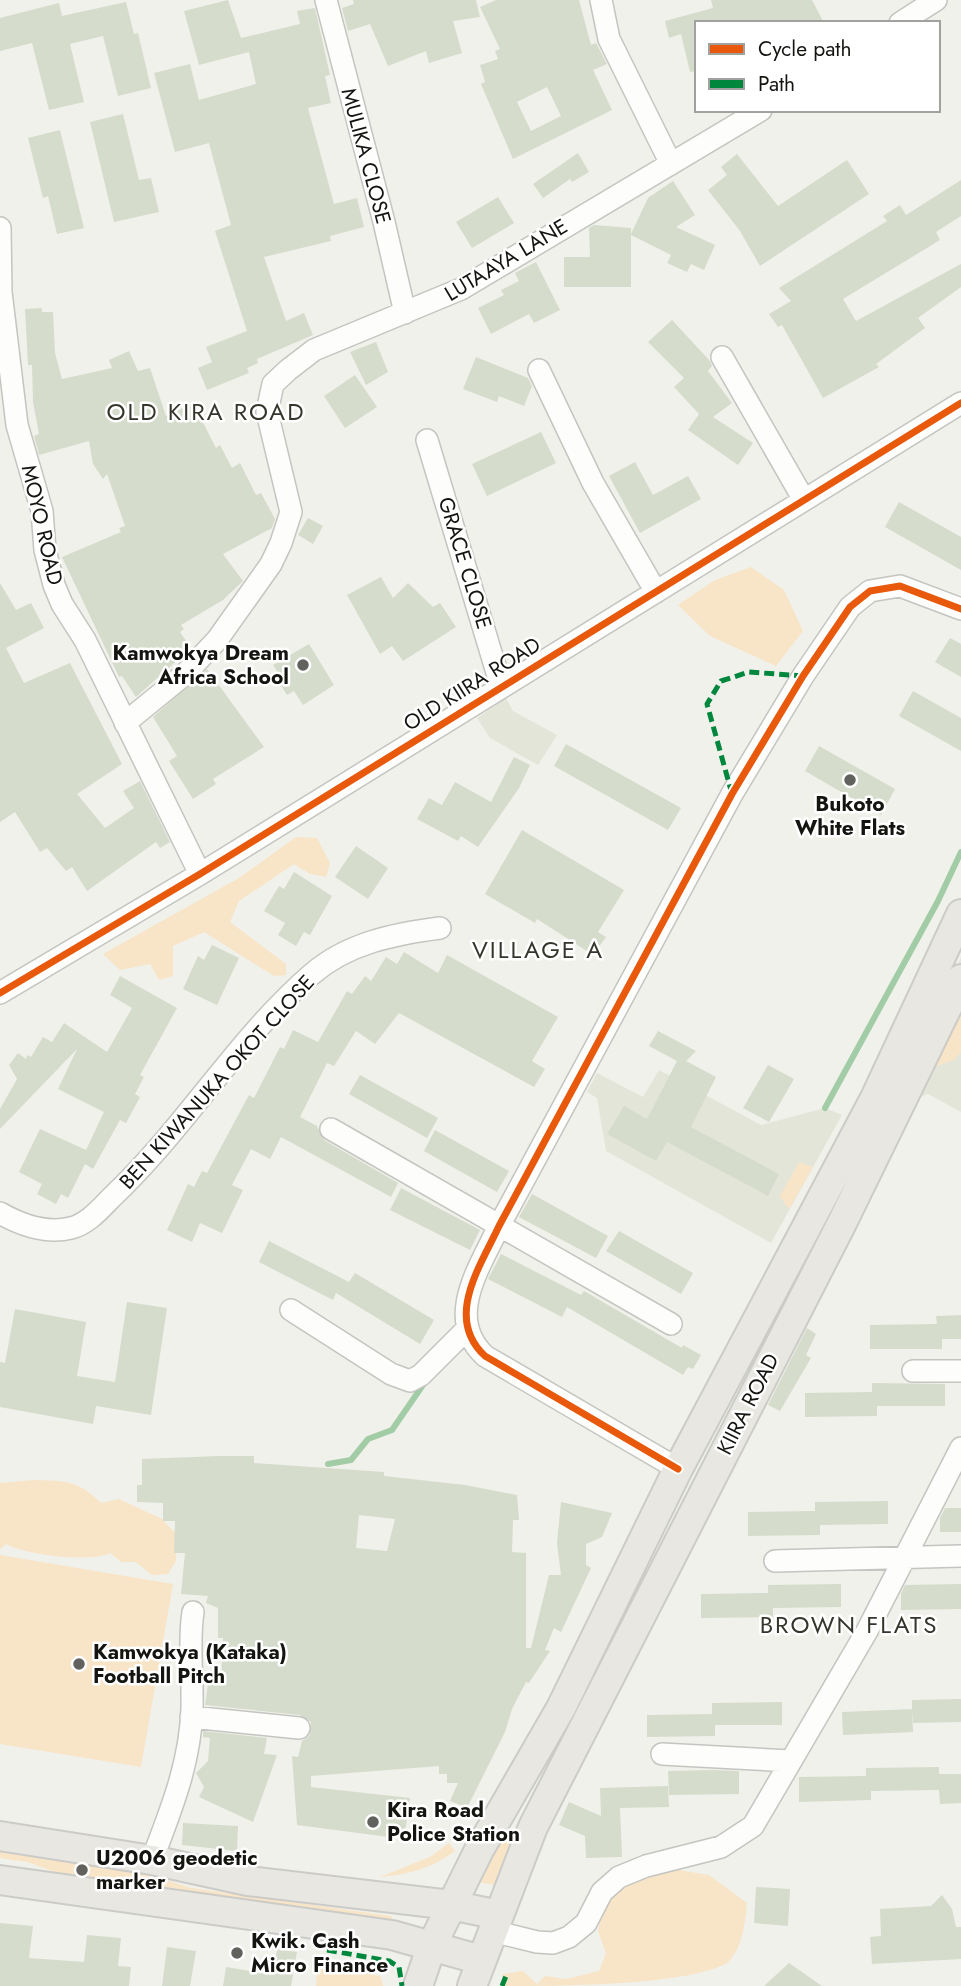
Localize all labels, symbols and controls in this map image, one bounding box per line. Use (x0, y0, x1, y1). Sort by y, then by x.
legend (695, 21, 940, 112)
text: Cycle path (758, 34, 851, 64)
text: Path (758, 69, 795, 99)
street label: MULIKA CLOSE (333, 85, 399, 227)
street label: LUTAAYA LANE (439, 211, 573, 309)
district label: OLD KIRA ROAD (106, 394, 306, 429)
street label: MOYO ROAD (14, 462, 70, 588)
street label: GRACE CLOSE (431, 493, 499, 633)
street label: OLD KIIRA ROAD (398, 630, 546, 738)
place label: Kamwokya Dream Africa School (113, 638, 289, 692)
marker: Kamwokya Dream Africa School (295, 657, 311, 673)
marker: Bukoto White Flats (842, 772, 858, 788)
place label: Bukoto White Flats (795, 789, 905, 843)
district label: VILLAGE A (472, 932, 604, 967)
street label: BEN KIWANUKA OKOT CLOSE (112, 968, 322, 1196)
street label: KIIRA ROAD (710, 1348, 786, 1460)
district label: BROWN FLATS (760, 1607, 938, 1642)
place label: Kamwokya (Kataka) Football Pitch (93, 1637, 287, 1691)
marker: Kamwokya (Kataka) Football Pitch (71, 1656, 87, 1672)
place label: Kira Road Police Station (387, 1795, 520, 1849)
marker: Kira Road Police Station (365, 1814, 381, 1830)
place label: U2006 geodetic marker (96, 1843, 258, 1897)
marker: U2006 geodetic marker (74, 1862, 90, 1878)
place label: Kwik. Cash Micro Finance (251, 1926, 388, 1980)
marker: Kwik. Cash Micro Finance (229, 1945, 245, 1961)

